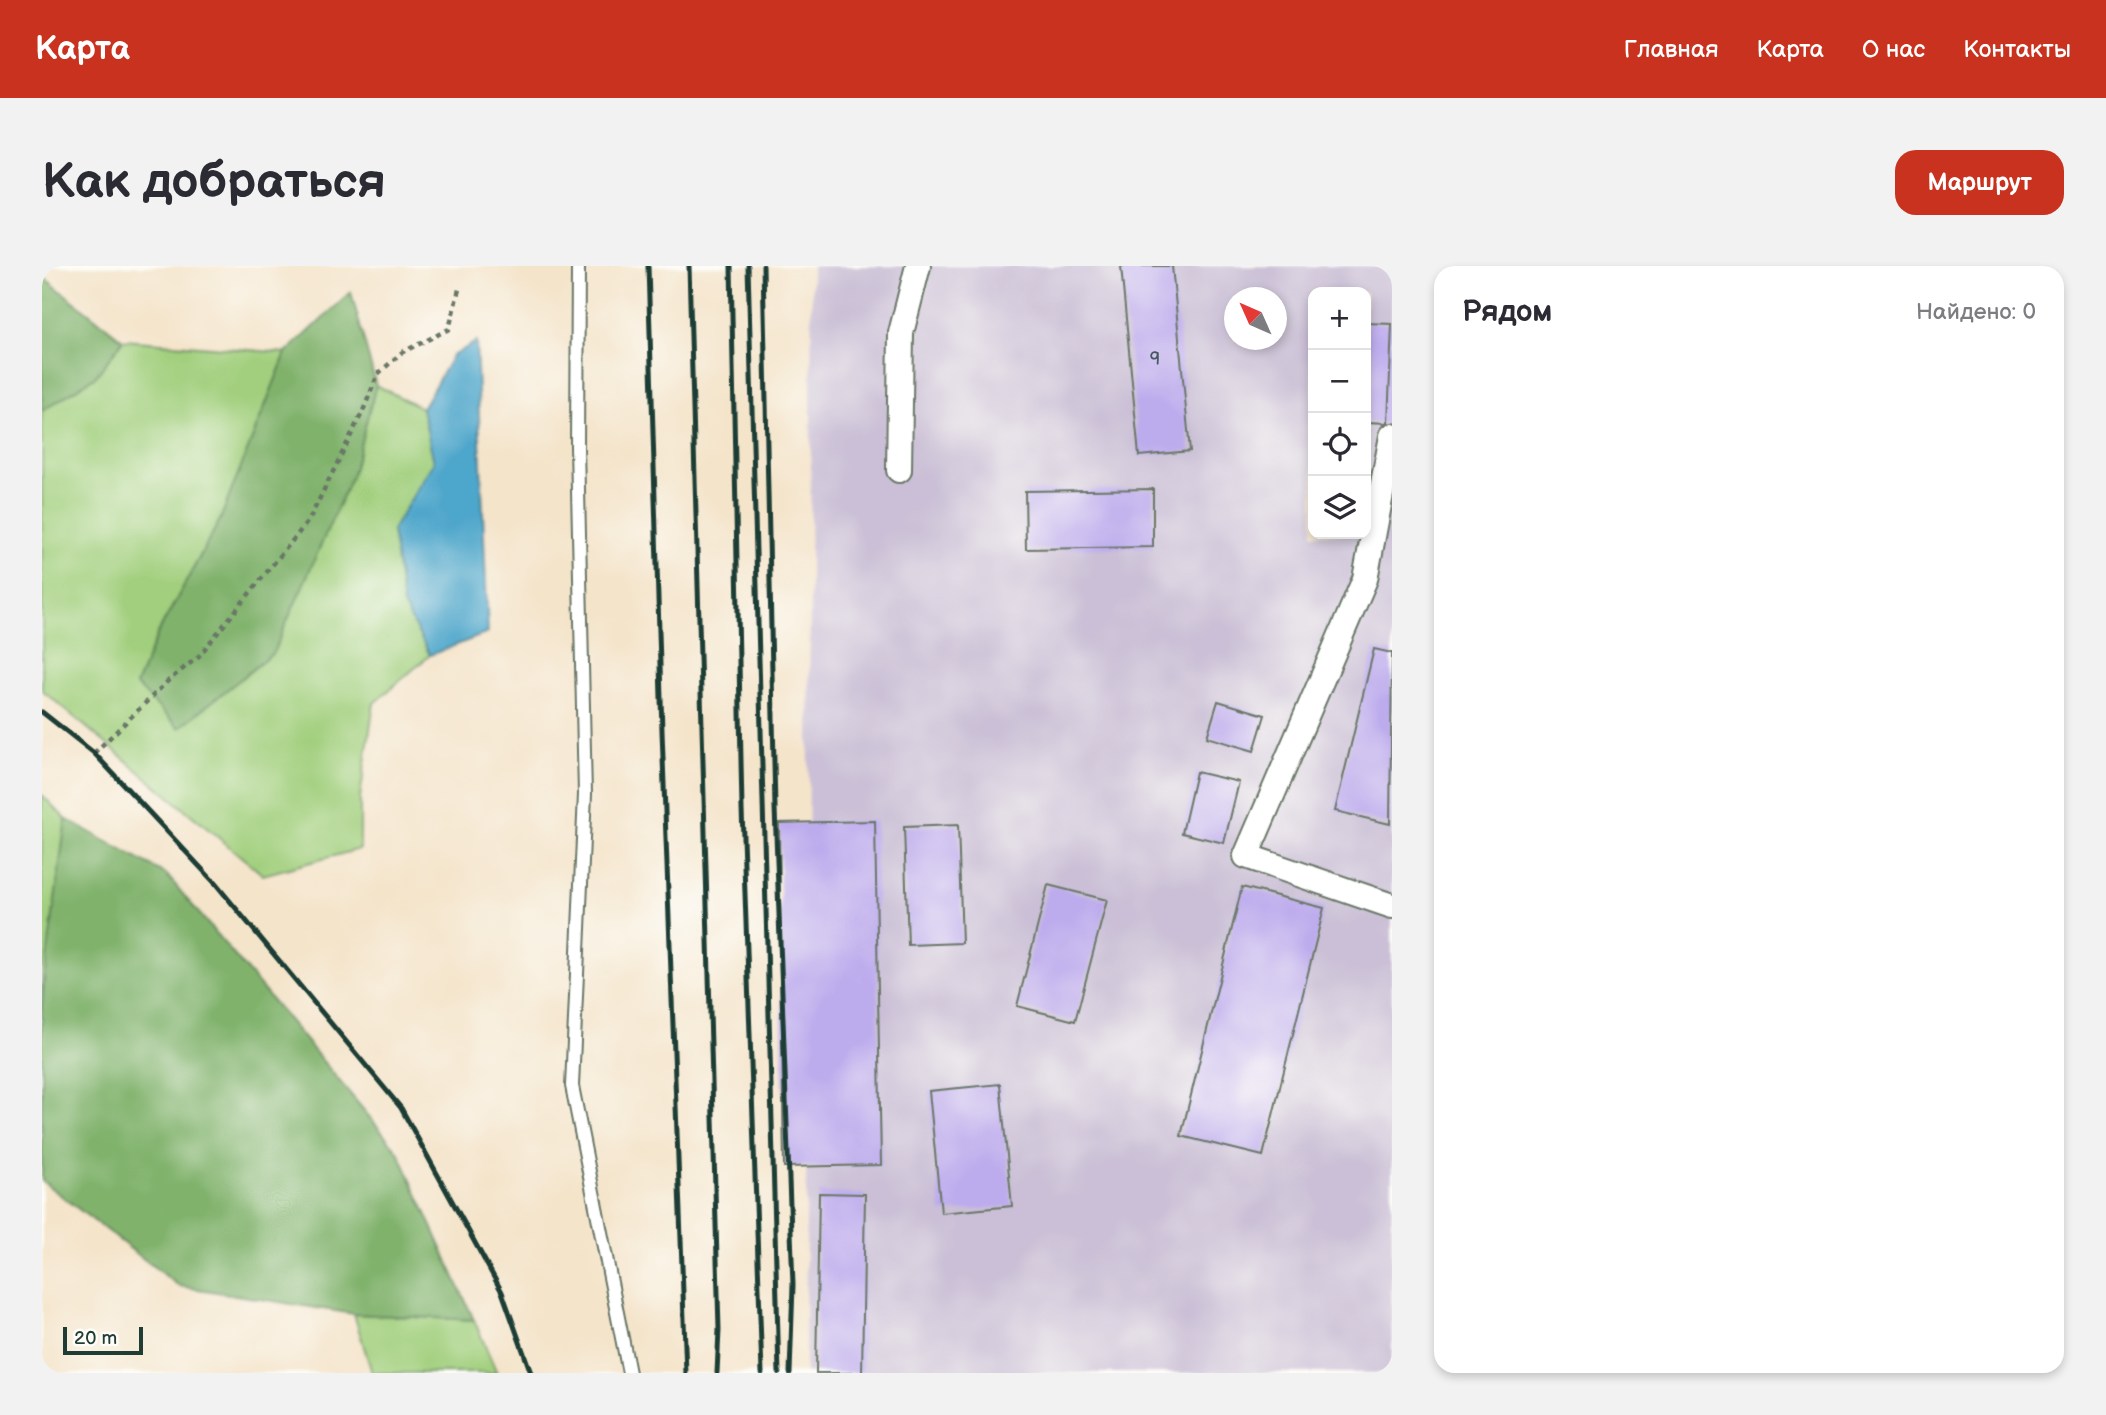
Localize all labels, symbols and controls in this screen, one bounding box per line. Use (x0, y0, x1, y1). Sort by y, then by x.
text: Карта (35, 29, 130, 69)
text: Главная (1624, 35, 1718, 64)
text: Карта (1756, 35, 1824, 64)
text: О нас (1862, 35, 1925, 64)
text: Контакты (1963, 35, 2071, 64)
button: Маршрут (1895, 150, 2064, 215)
text: Как добраться (42, 153, 386, 212)
north arrow (1224, 287, 1287, 350)
map controls (1308, 287, 1371, 539)
button: + (1308, 287, 1371, 350)
text: Рядом (1462, 294, 1552, 330)
text: Найдено: 0 (1916, 298, 2036, 326)
house number: 9 (1150, 349, 1160, 370)
button: − (1308, 350, 1371, 413)
button: locate (1308, 413, 1371, 476)
button: layers (1308, 476, 1371, 539)
scale bar (63, 1324, 144, 1356)
text: 20 m (74, 1327, 117, 1350)

